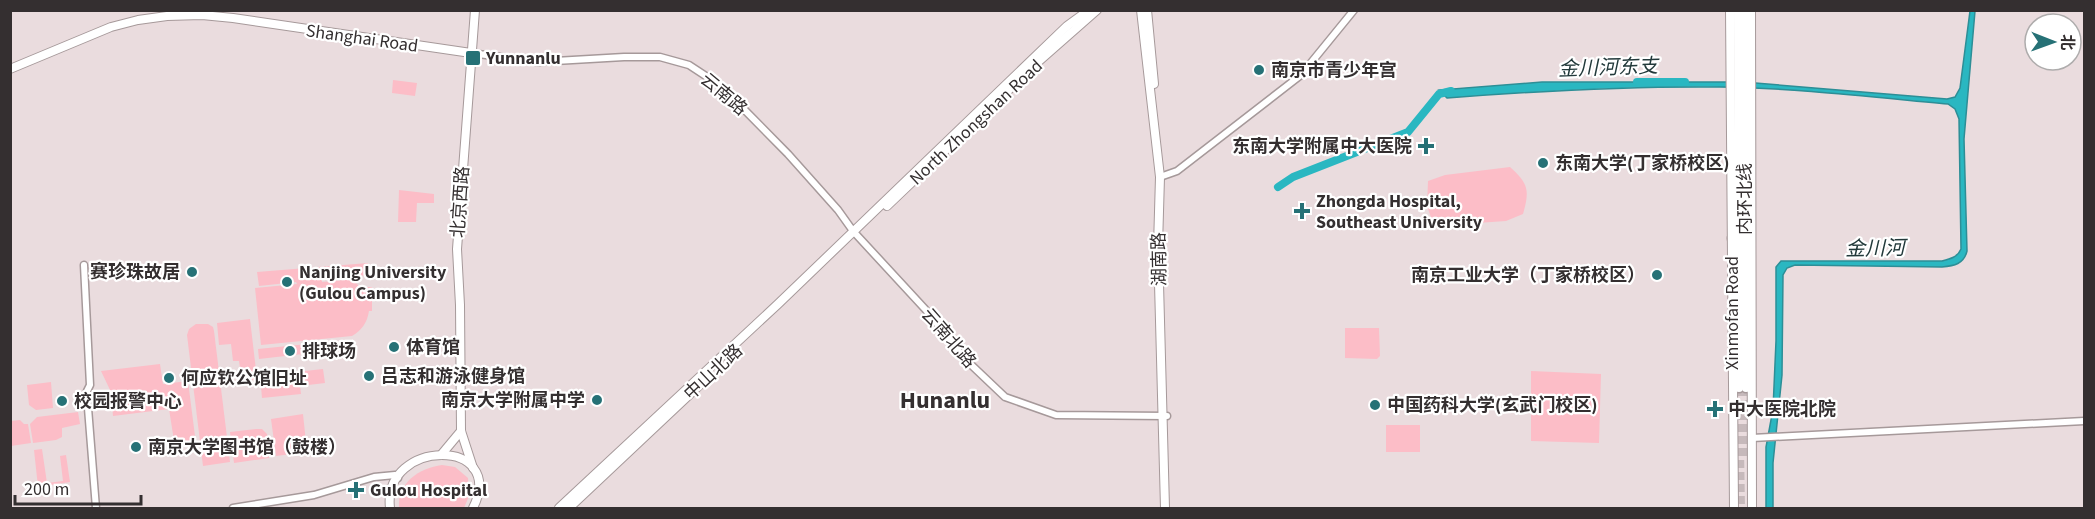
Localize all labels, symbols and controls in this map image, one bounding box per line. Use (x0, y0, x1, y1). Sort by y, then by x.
north arrow (2023, 12, 2083, 72)
street label: Shanghai Road (304, 18, 420, 59)
text: 北 (2056, 34, 2078, 50)
place label: Yunnanlu (485, 46, 561, 71)
marker: Yunnanlu (464, 49, 482, 67)
water label: 金川河东支 (1558, 52, 1660, 84)
street label: North Zhongshan Road (904, 54, 1048, 191)
place label: 南京市青少年宫 (1271, 58, 1397, 83)
marker: 南京市青少年宫 (1252, 63, 1266, 77)
street label: 云南路 (695, 67, 752, 121)
place label: 东南大学附属中大医院 (1232, 134, 1412, 159)
marker: 东南大学附属中大医院 (1417, 137, 1435, 155)
place label: 东南大学(丁家桥校区) (1555, 151, 1729, 176)
marker: 东南大学(丁家桥校区) (1536, 156, 1550, 170)
street label: 内环北线 (1733, 163, 1758, 235)
street label: 北京西路 (446, 165, 475, 239)
place label: Zhongda Hospital, Southeast University (1316, 189, 1483, 235)
marker: Zhongda Hospital, Southeast University (1293, 202, 1311, 220)
street label: 湖南路 (1147, 232, 1172, 286)
water label: 金川河 (1845, 234, 1909, 264)
street label: Xinmofan Road (1720, 256, 1745, 370)
place label: 赛珍珠故居 (90, 260, 180, 285)
place label: Nanjing University (Gulou Campus) (299, 260, 447, 306)
place label: 南京工业大学（丁家桥校区） (1411, 263, 1645, 288)
marker: 赛珍珠故居 (185, 265, 199, 279)
marker: 南京工业大学（丁家桥校区） (1650, 268, 1664, 282)
marker: Nanjing University (Gulou Campus) (280, 275, 294, 289)
street label: 云南北路 (916, 303, 982, 374)
place label: 体育馆 (406, 335, 460, 360)
place label: 排球场 (302, 339, 356, 364)
street label: 中山北路 (678, 339, 748, 406)
marker: 体育馆 (387, 340, 401, 354)
marker: 排球场 (283, 344, 297, 358)
place label: 吕志和游泳健身馆 (381, 364, 525, 389)
place label: 何应钦公馆旧址 (181, 366, 307, 391)
marker: 吕志和游泳健身馆 (362, 369, 376, 383)
marker: 何应钦公馆旧址 (162, 371, 176, 385)
district label: Hunanlu (900, 383, 990, 418)
place label: 南京大学附属中学 (441, 388, 585, 413)
place label: 校园报警中心 (74, 389, 182, 414)
marker: 南京大学附属中学 (590, 393, 604, 407)
place label: 中国药科大学(玄武门校区) (1387, 393, 1597, 418)
marker: 校园报警中心 (55, 394, 69, 408)
place label: 中大医院北院 (1728, 397, 1836, 422)
marker: 中国药科大学(玄武门校区) (1368, 398, 1382, 412)
marker: 中大医院北院 (1706, 400, 1724, 418)
place label: 南京大学图书馆（鼓楼） (148, 435, 346, 460)
marker: 南京大学图书馆（鼓楼） (129, 440, 143, 454)
scale bar (15, 468, 141, 506)
text: 200 m (24, 477, 69, 502)
place label: Gulou Hospital (370, 478, 487, 503)
marker: Gulou Hospital (347, 481, 365, 499)

